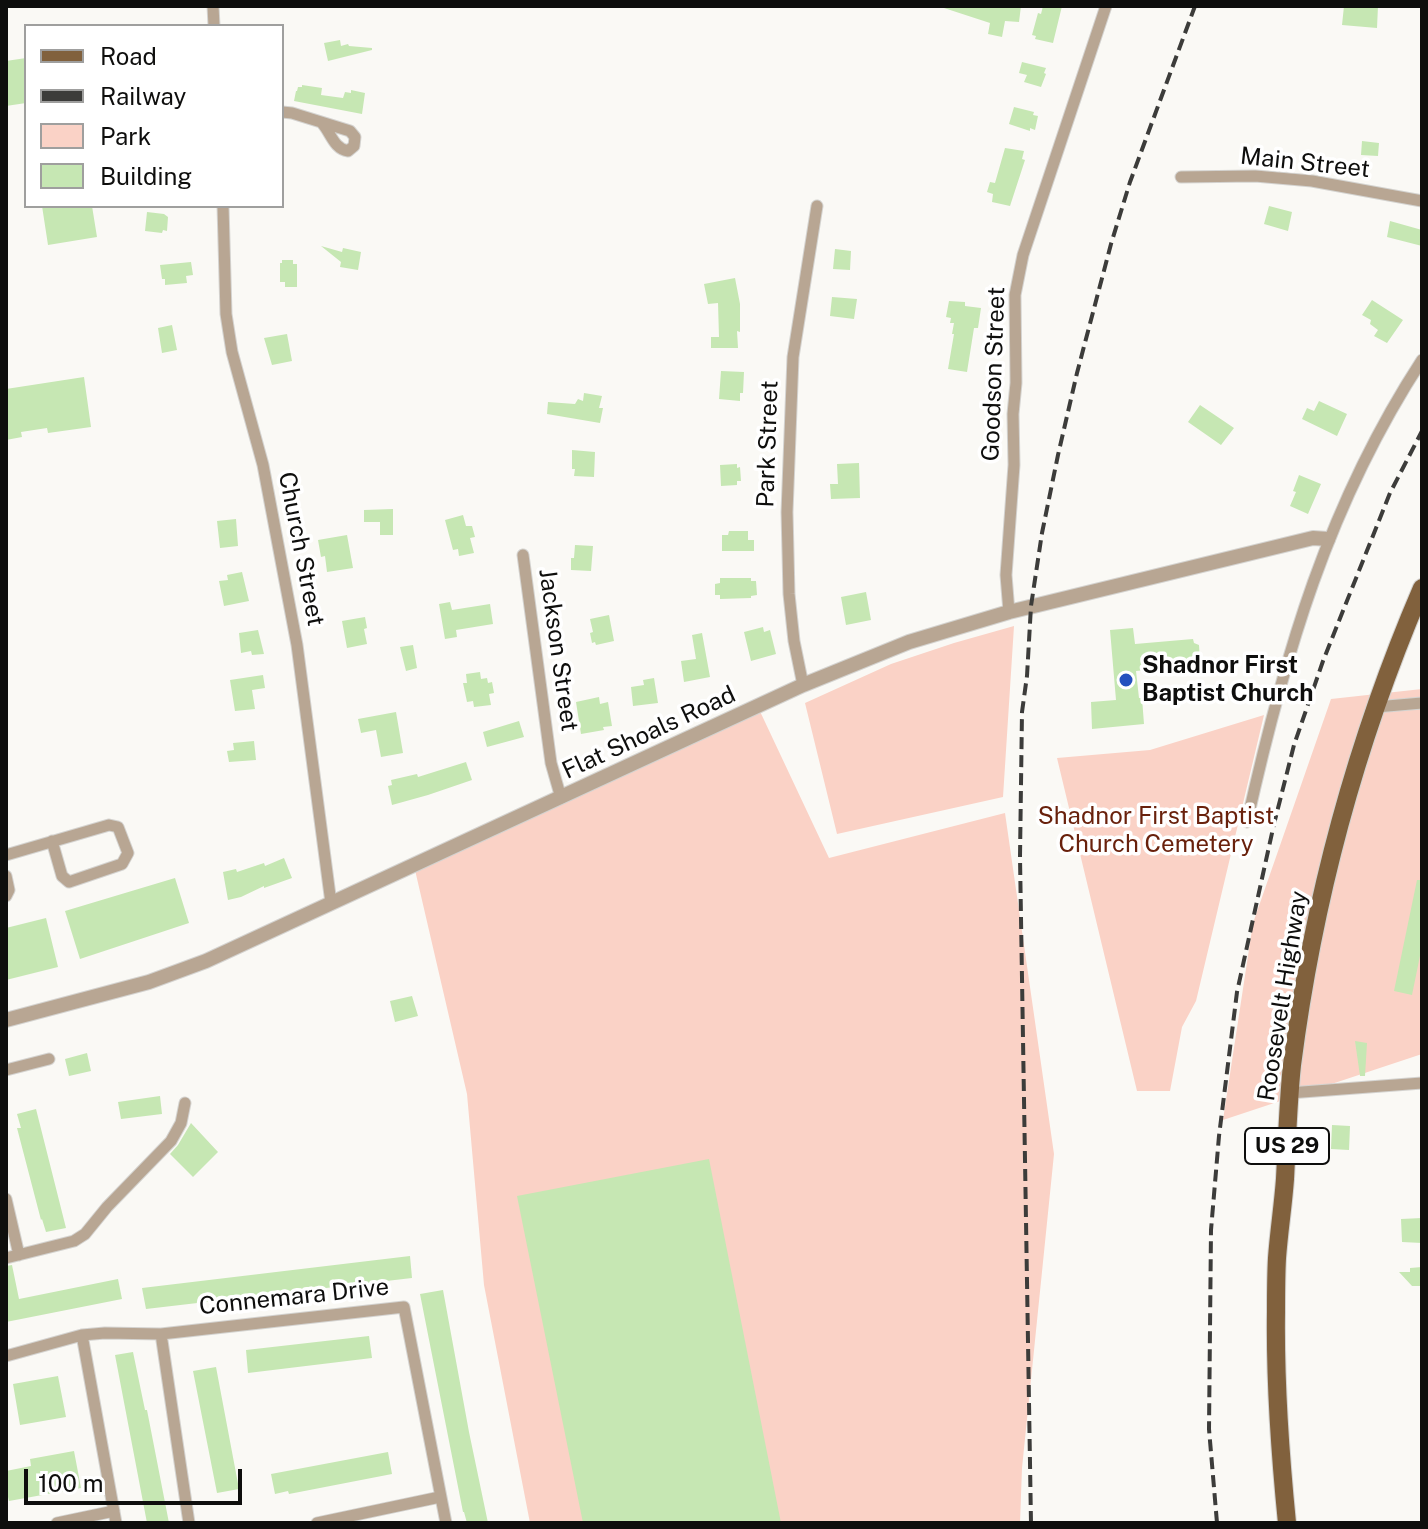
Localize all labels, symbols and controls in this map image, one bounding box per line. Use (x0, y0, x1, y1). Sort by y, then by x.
legend (24, 24, 284, 208)
text: Road (100, 42, 157, 70)
text: Railway (100, 82, 186, 110)
text: Park (100, 122, 151, 150)
street label: Main Street (1239, 142, 1371, 184)
text: Building (100, 162, 192, 190)
street label: Goodson Street (977, 286, 1011, 462)
street label: Park Street (751, 380, 785, 508)
street label: Church Street (272, 470, 330, 628)
street label: Jackson Street (532, 567, 584, 733)
place label: Shadnor First Baptist Church (1142, 652, 1314, 708)
marker: Shadnor First Baptist Church (1117, 671, 1135, 689)
street label: Flat Shoals Road (558, 680, 740, 786)
park label: Shadnor First Baptist Church Cemetery (1038, 803, 1274, 859)
street label: Roosevelt Highway (1252, 889, 1314, 1103)
road number: US 29 (1245, 1128, 1329, 1164)
street label: Connemara Drive (198, 1273, 390, 1321)
scale bar (28, 1453, 246, 1503)
text: 100 m (38, 1469, 104, 1497)

